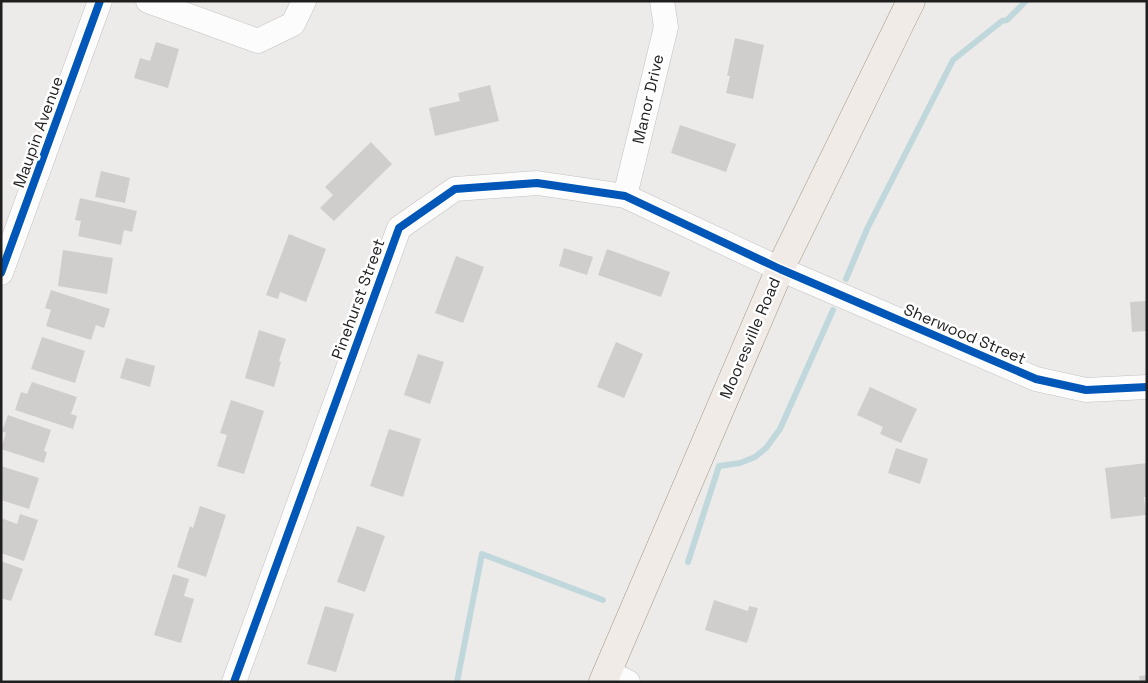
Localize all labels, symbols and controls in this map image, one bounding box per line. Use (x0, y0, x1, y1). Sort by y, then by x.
street label: Manor Drive (628, 52, 668, 146)
street label: Maupin Avenue (8, 73, 68, 191)
street label: Pinehurst Street (326, 236, 390, 362)
street label: Mooresville Road (715, 274, 785, 402)
street label: Sherwood Street (901, 299, 1029, 369)

